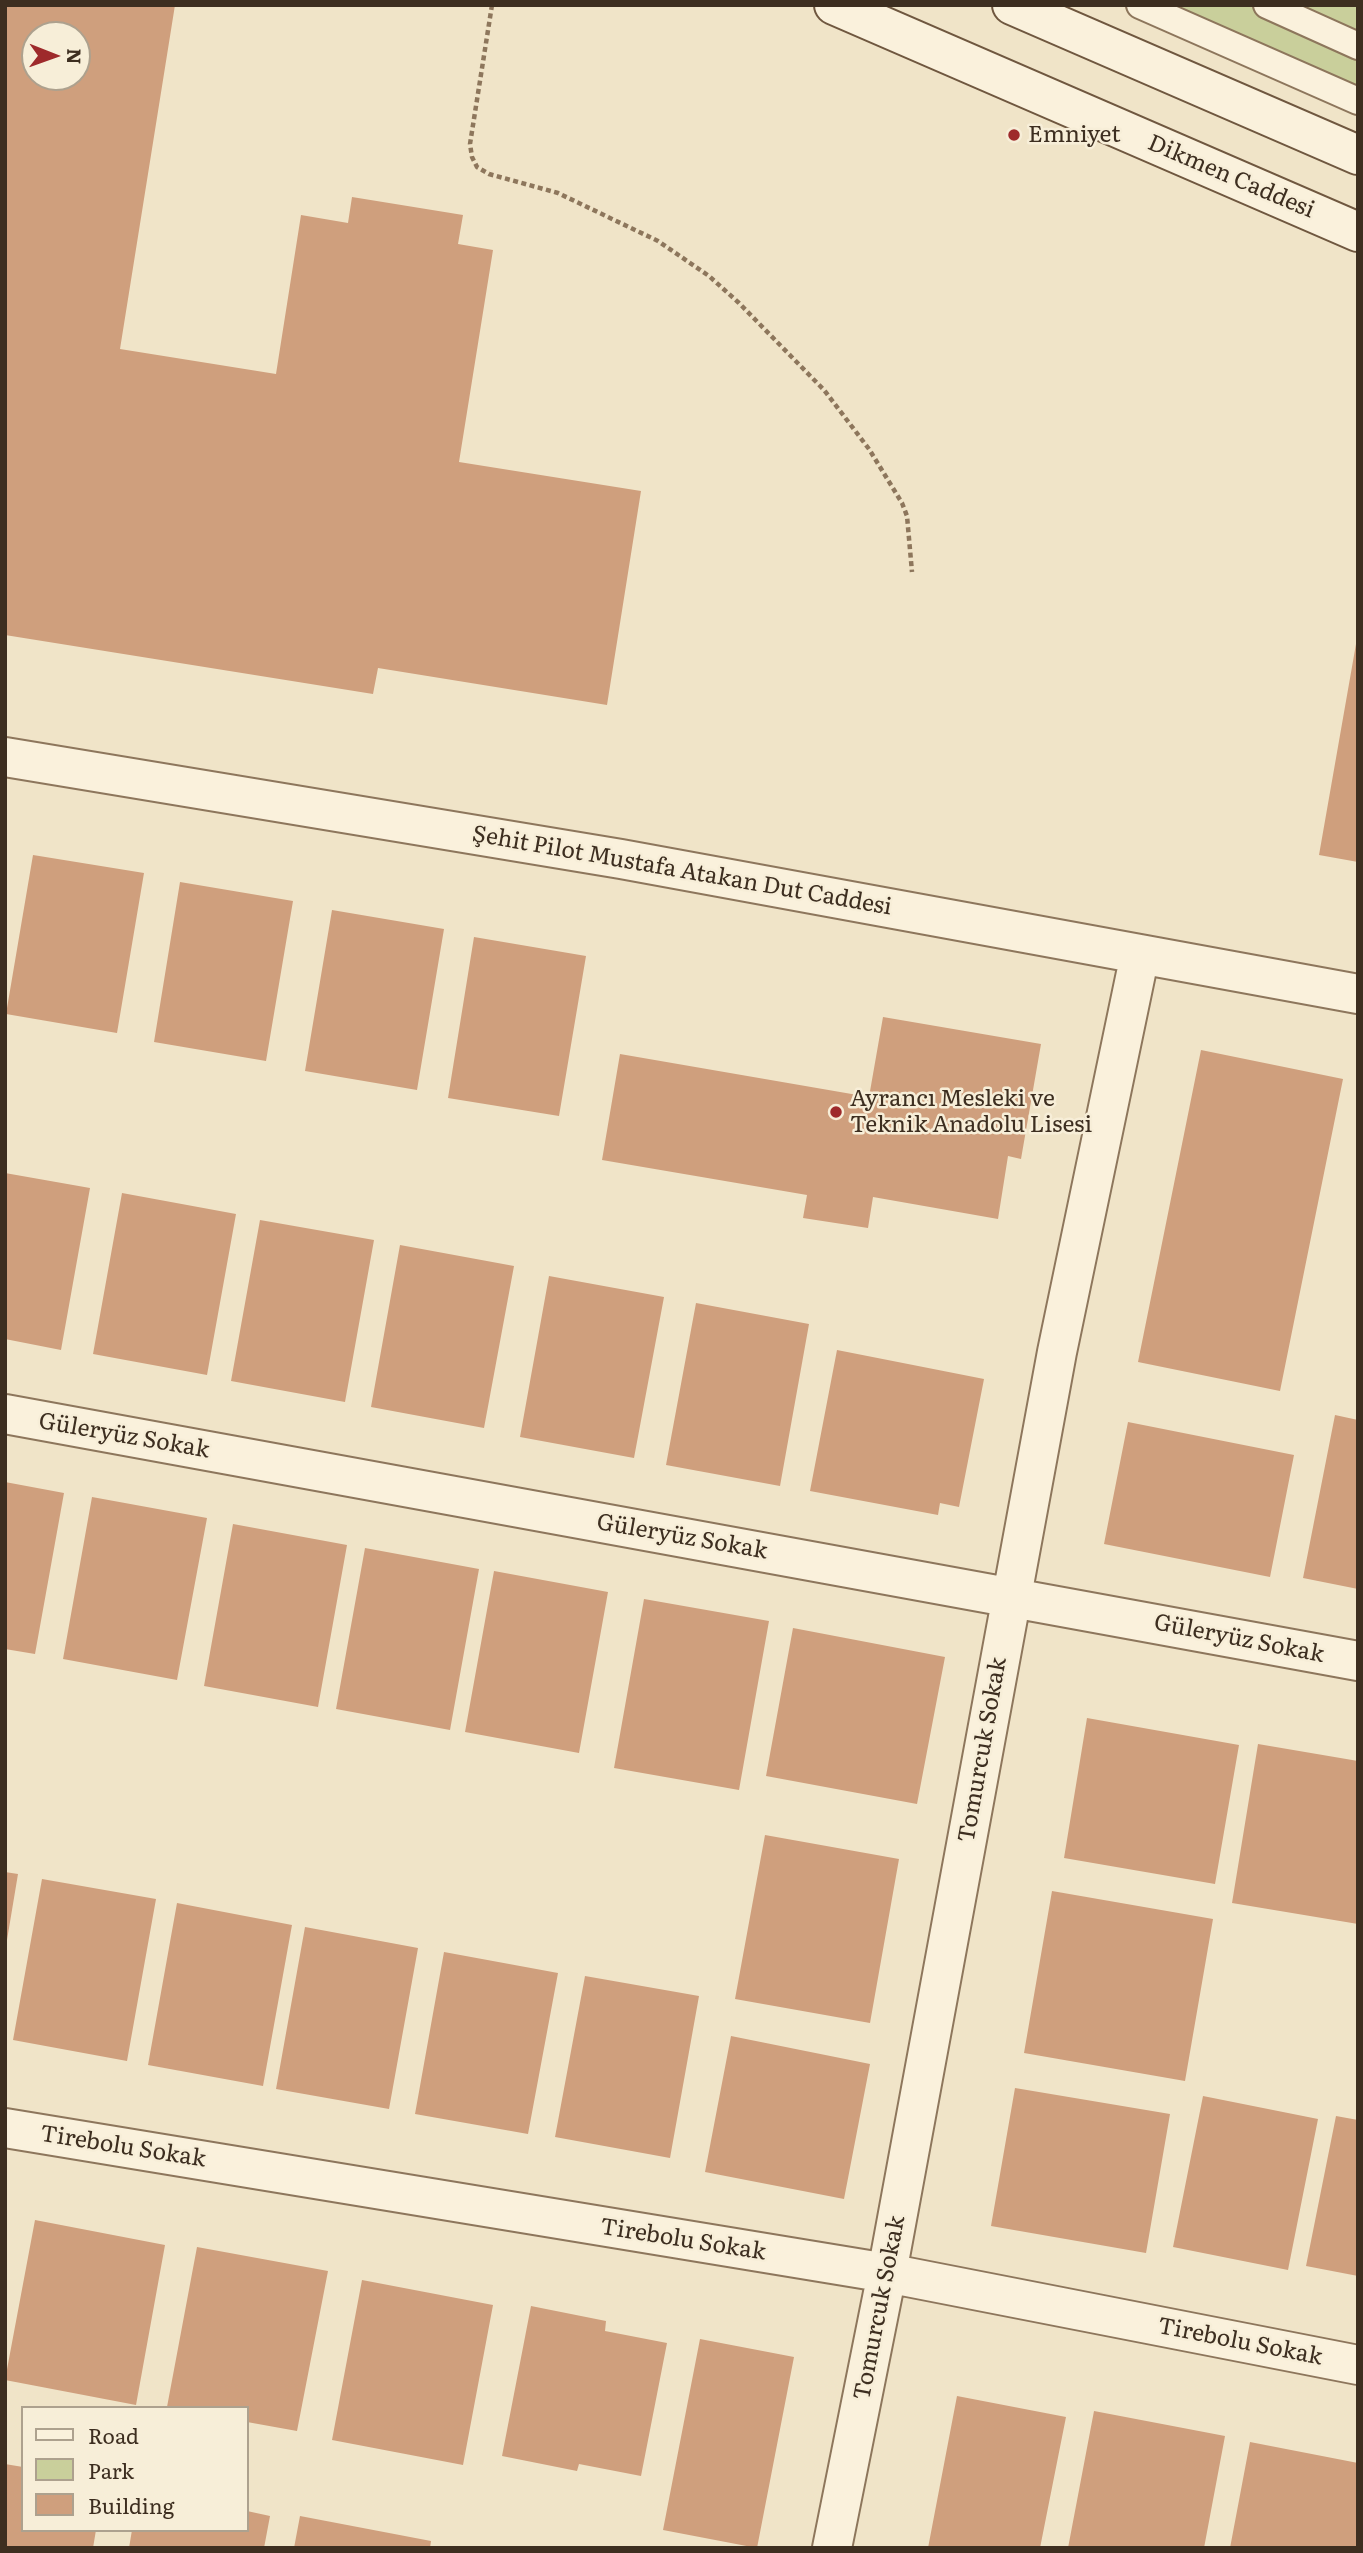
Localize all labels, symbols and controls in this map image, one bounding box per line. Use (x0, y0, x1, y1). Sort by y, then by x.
north arrow (21, 21, 91, 91)
text: N (61, 48, 89, 65)
place label: Emniyet (1028, 121, 1120, 149)
marker: Emniyet (1006, 127, 1022, 143)
street label: Dikmen Caddesi (1144, 129, 1318, 225)
street label: Şehit Pilot Mustafa Atakan Dut Caddesi (470, 820, 894, 922)
place label: Ayrancı Mesleki ve Teknik Anadolu Lisesi (850, 1085, 1092, 1139)
marker: Ayrancı Mesleki ve Teknik Anadolu Lisesi (828, 1104, 844, 1120)
street label: Güleryüz Sokak (37, 1407, 211, 1465)
street label: Güleryüz Sokak (595, 1508, 769, 1566)
street label: Güleryüz Sokak (1152, 1609, 1326, 1669)
street label: Tomurcuk Sokak (953, 1655, 1013, 1845)
street label: Tirebolu Sokak (38, 2120, 208, 2174)
street label: Tirebolu Sokak (598, 2213, 768, 2267)
street label: Tomurcuk Sokak (849, 2213, 911, 2403)
street label: Tirebolu Sokak (1155, 2312, 1325, 2372)
legend (21, 2406, 248, 2532)
text: Road (88, 2419, 139, 2450)
text: Park (88, 2454, 134, 2485)
text: Building (88, 2489, 174, 2520)

